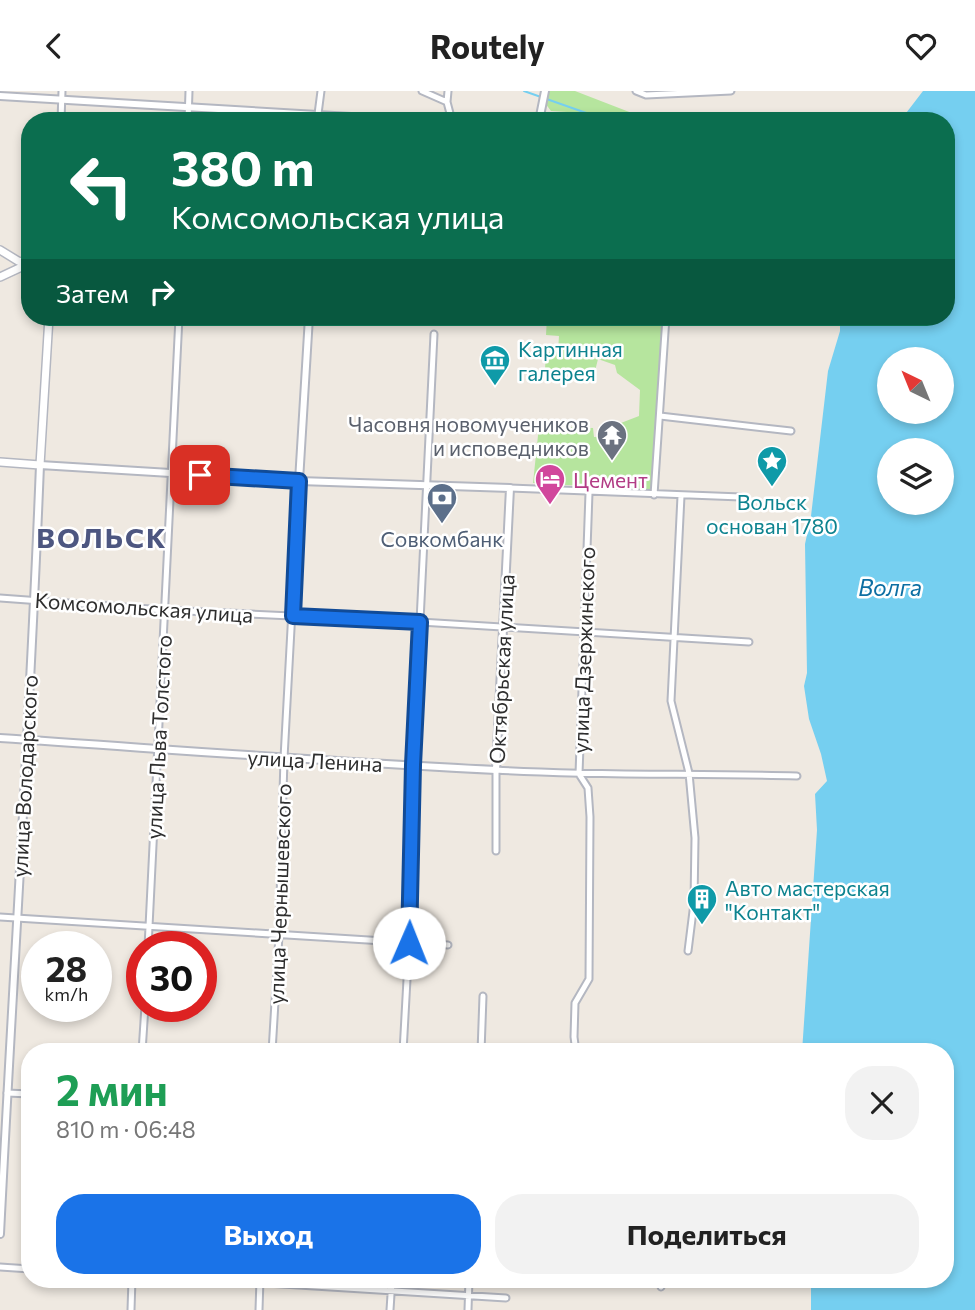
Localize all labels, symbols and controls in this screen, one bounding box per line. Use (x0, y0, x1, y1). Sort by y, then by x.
text: Routely (430, 26, 545, 66)
icon: back (35, 27, 73, 65)
icon: heart (902, 27, 940, 65)
text: 380 m (171, 136, 315, 196)
icon: left (56, 140, 147, 231)
text: Комсомольская улица (171, 196, 504, 236)
icon: right (143, 273, 181, 311)
text: Затем (56, 277, 129, 308)
place label: Картинная галерея (518, 336, 623, 385)
museum icon: Картинная галерея (478, 343, 512, 387)
north arrow (877, 347, 954, 423)
map controls (877, 347, 954, 515)
place label: Часовня новомучеников и исповедников (348, 411, 589, 460)
temple icon: Часовня новомучеников и исповедников (595, 418, 629, 462)
button: layers (877, 438, 954, 515)
place icon: Вольск основан 1780 (755, 444, 789, 488)
pin (170, 445, 230, 505)
icon: arrive (181, 456, 219, 494)
hotel icon: Цемент (533, 462, 567, 506)
place label: Цемент (573, 467, 648, 492)
bank icon: Совкомбанк (425, 481, 459, 525)
place label: Вольск основан 1780 (706, 489, 838, 538)
district label: ВОЛЬСК (36, 520, 168, 554)
place label: Совкомбанк (380, 526, 504, 551)
street label: улица Дзержинского (567, 546, 599, 754)
street label: Октябрьская улица (484, 573, 518, 765)
water label: Волга (858, 573, 922, 601)
street label: Комсомольская улица (34, 587, 254, 627)
street label: улица Льва Толстого (140, 634, 176, 840)
street label: улица Володарского (6, 674, 42, 878)
street label: улица Ленина (247, 744, 383, 776)
street label: улица Чернышевского (263, 783, 295, 1005)
place label: Авто мастерская "Контакт" (725, 875, 890, 924)
building icon: Авто мастерская "Контакт" (685, 882, 719, 926)
position arrow (372, 906, 446, 980)
speed limit sign: 30 (126, 931, 217, 1022)
text: 28 (46, 946, 87, 989)
text: km/h (45, 983, 88, 1005)
text: 2 мин (56, 1063, 168, 1115)
button: close (845, 1066, 919, 1140)
text: 810 m · 06:48 (56, 1115, 196, 1143)
button: Выход (56, 1194, 481, 1274)
button: Поделиться (495, 1194, 919, 1274)

